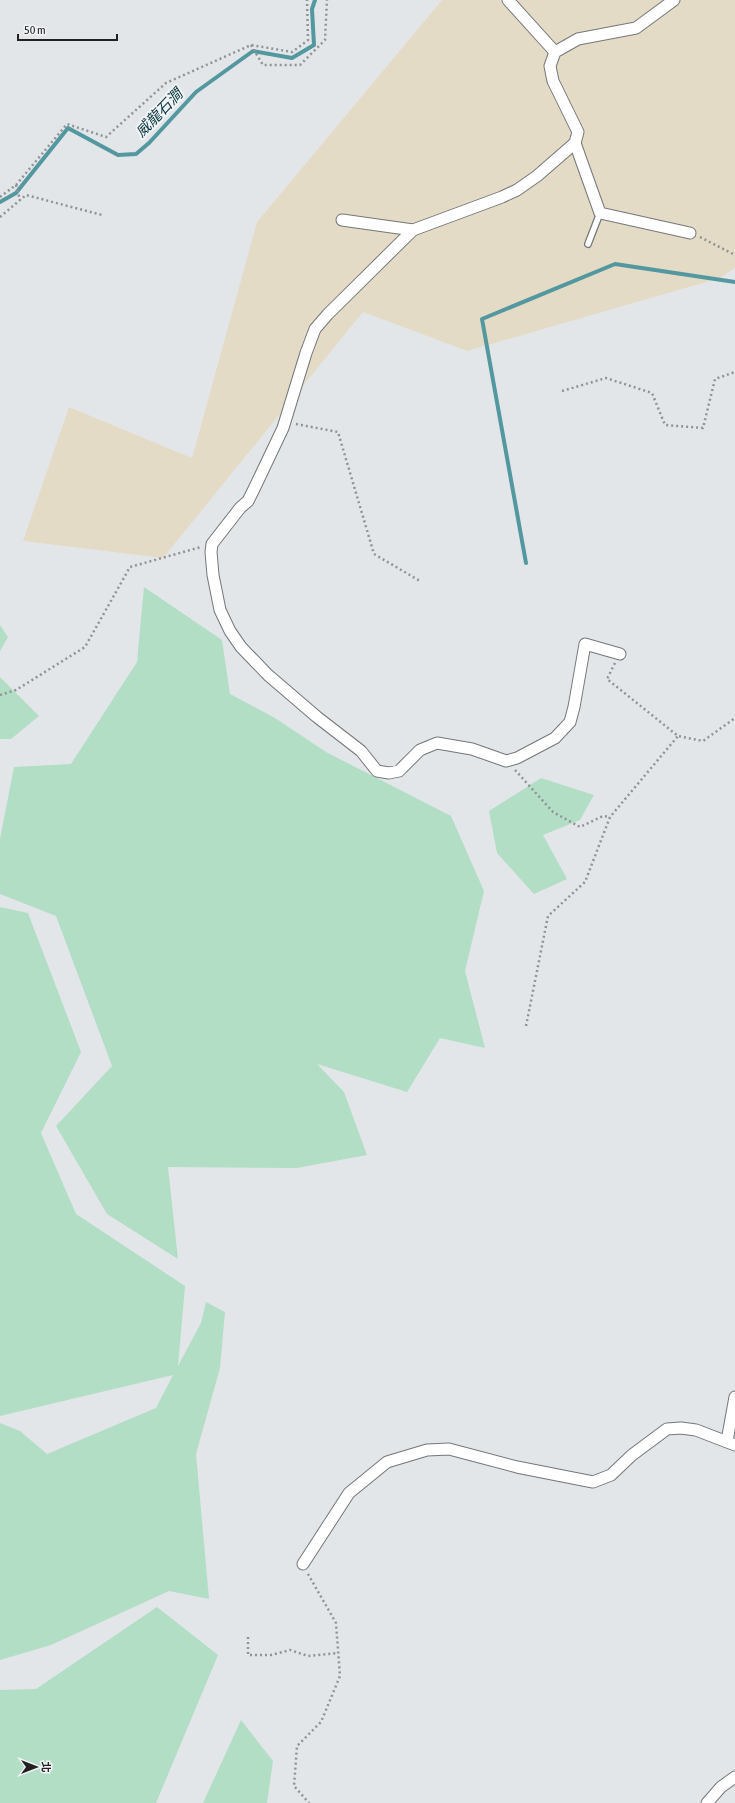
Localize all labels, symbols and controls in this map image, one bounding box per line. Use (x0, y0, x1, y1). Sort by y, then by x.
scale bar (18, 16, 117, 42)
text: 50 m (24, 23, 46, 37)
water label: 威龍石澗 (132, 84, 187, 140)
north arrow (16, 1747, 56, 1787)
text: 北 (40, 1762, 52, 1773)

